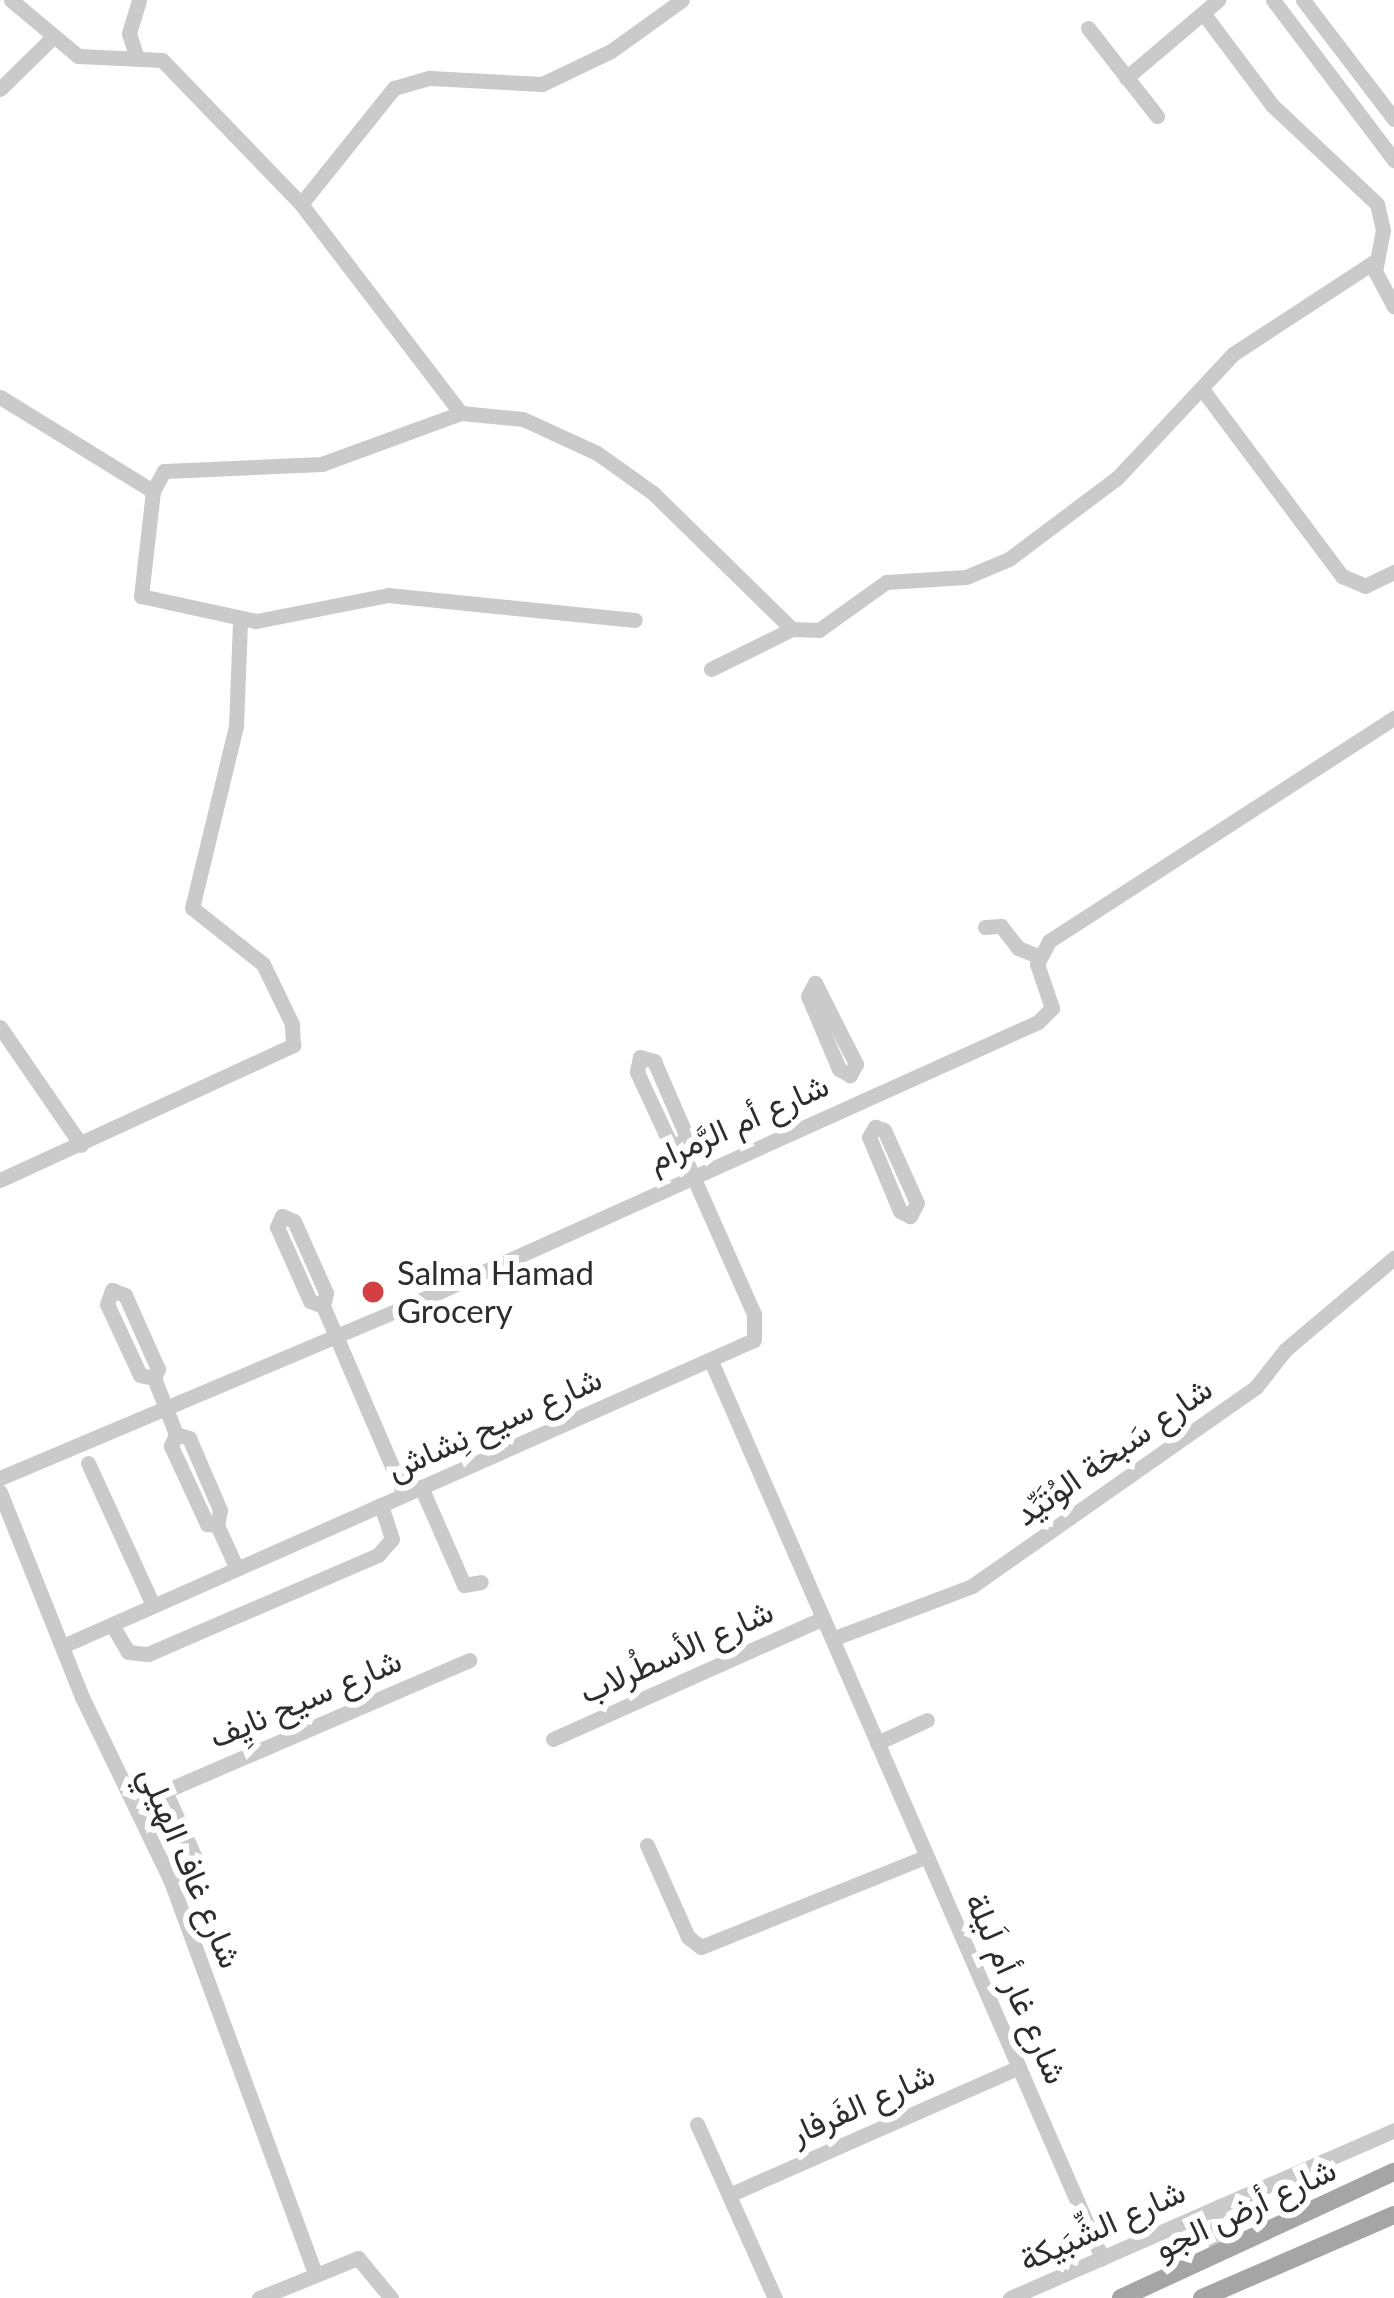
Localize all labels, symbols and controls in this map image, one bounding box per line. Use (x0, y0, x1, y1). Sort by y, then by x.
street label: شارع أم الرَّمرام (642, 1065, 834, 1179)
place label: Salma Hamad Grocery (397, 1253, 594, 1331)
marker: Salma Hamad Grocery (360, 1279, 386, 1305)
street label: شارع سيح نِشاش (381, 1358, 607, 1488)
street label: شارع سَبخة الوُتَيِّد (1007, 1368, 1219, 1534)
street label: شارع الأسطُرلاب (573, 1591, 779, 1711)
street label: شارع سيح نايِف (203, 1640, 407, 1756)
street label: شارع غاف الهيلي (131, 1760, 251, 1974)
street label: شارع غار أم لَيلة (957, 1886, 1077, 2090)
street label: شارع الفَرفار (784, 2054, 940, 2152)
street label: شارع أرض الجو (1148, 2149, 1342, 2267)
street label: شارع الشِّبَيكة (1013, 2171, 1191, 2279)

